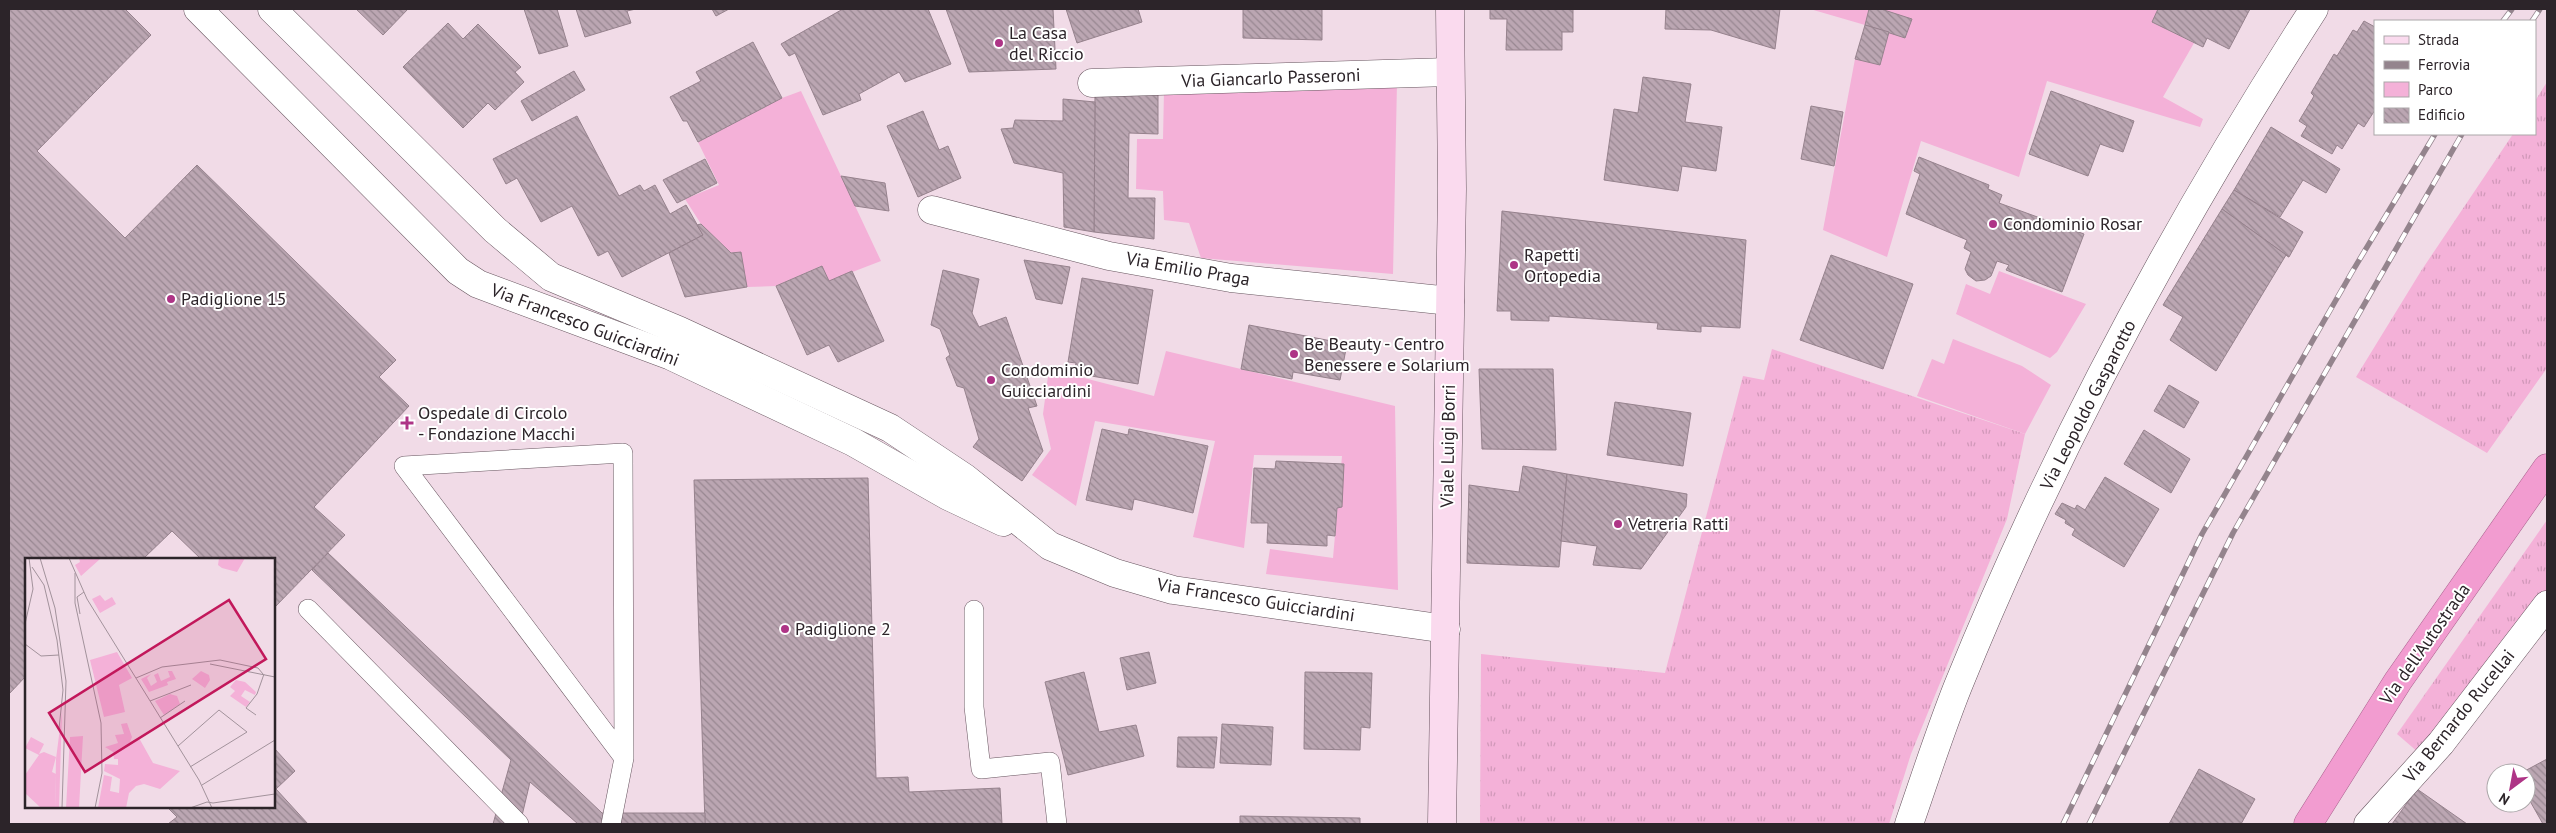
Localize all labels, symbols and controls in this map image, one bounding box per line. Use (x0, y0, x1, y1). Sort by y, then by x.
legend (2374, 20, 2536, 135)
place label: La Casa del Riccio (1009, 21, 1084, 65)
text: Strada (2418, 30, 2459, 49)
marker: La Casa del Riccio (993, 37, 1005, 49)
text: Ferrovia (2418, 55, 2470, 74)
street label: Via Giancarlo Passeroni (1180, 63, 1361, 92)
text: Parco (2418, 80, 2453, 99)
text: Edificio (2418, 105, 2465, 124)
place label: Condominio Rosar (2003, 212, 2142, 235)
marker: Condominio Rosar (1987, 218, 1999, 230)
place label: Rapetti Ortopedia (1524, 243, 1601, 287)
street label: Via Emilio Praga (1123, 246, 1252, 291)
marker: Rapetti Ortopedia (1508, 259, 1520, 271)
street label: Via Francesco Guicciardini (487, 278, 683, 371)
place label: Padiglione 15 (181, 287, 287, 310)
marker: Padiglione 15 (165, 293, 177, 305)
street label: Via Leopoldo Gasparotto (2034, 316, 2140, 495)
place label: Be Beauty - Centro Benessere e Solarium (1304, 332, 1470, 376)
marker: Be Beauty - Centro Benessere e Solarium (1288, 348, 1300, 360)
place label: Condominio Guicciardini (1001, 358, 1093, 402)
marker: Condominio Guicciardini (985, 374, 997, 386)
street label: Viale Luigi Borri (1435, 384, 1460, 509)
place label: Ospedale di Circolo - Fondazione Macchi (418, 401, 575, 445)
marker: Ospedale di Circolo - Fondazione Macchi (400, 416, 414, 430)
place label: Vetreria Ratti (1627, 512, 1729, 535)
marker: Vetreria Ratti (1612, 518, 1624, 530)
inset map (25, 558, 275, 808)
street label: Via Francesco Guicciardini (1155, 572, 1357, 627)
street label: Via dell'Autostrada (2374, 579, 2475, 710)
place label: Padiglione 2 (795, 617, 891, 640)
marker: Padiglione 2 (779, 623, 791, 635)
street label: Via Bernardo Rucellai (2397, 644, 2519, 788)
north arrow (2486, 763, 2536, 813)
text: N (2495, 789, 2513, 809)

